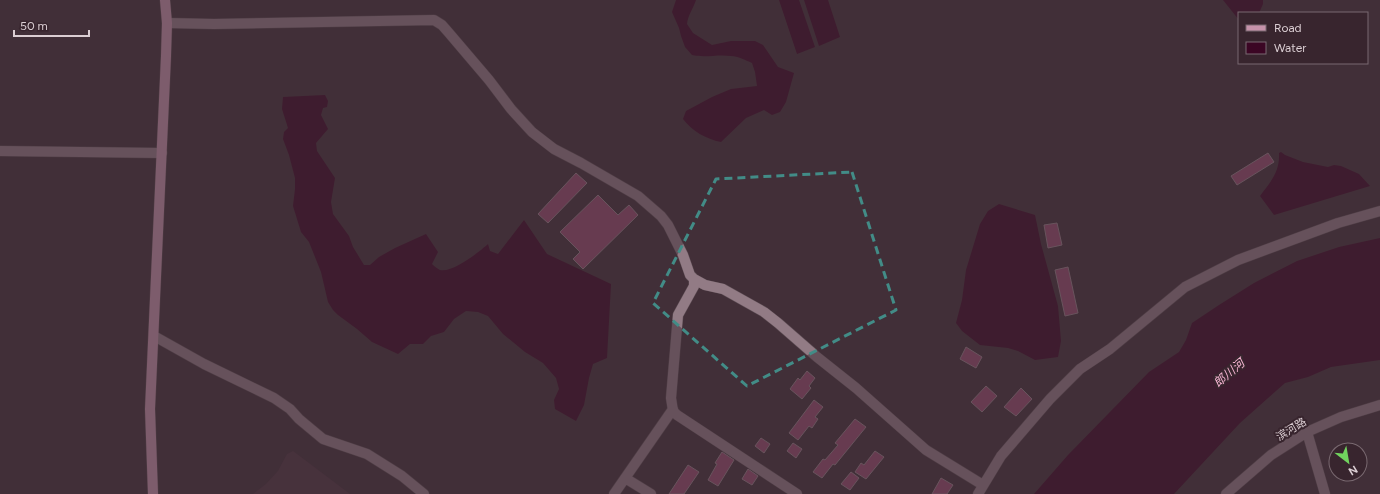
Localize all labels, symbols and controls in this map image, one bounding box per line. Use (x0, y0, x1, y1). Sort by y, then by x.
scale bar (14, 12, 89, 38)
legend (1238, 12, 1368, 64)
text: 50 m (20, 19, 48, 33)
text: Road (1274, 21, 1302, 35)
text: Water (1274, 41, 1306, 55)
water label: 郎川河 (1211, 355, 1249, 390)
street label: 滨河路 (1274, 415, 1309, 443)
north arrow (1328, 442, 1368, 482)
text: N (1346, 462, 1360, 478)

